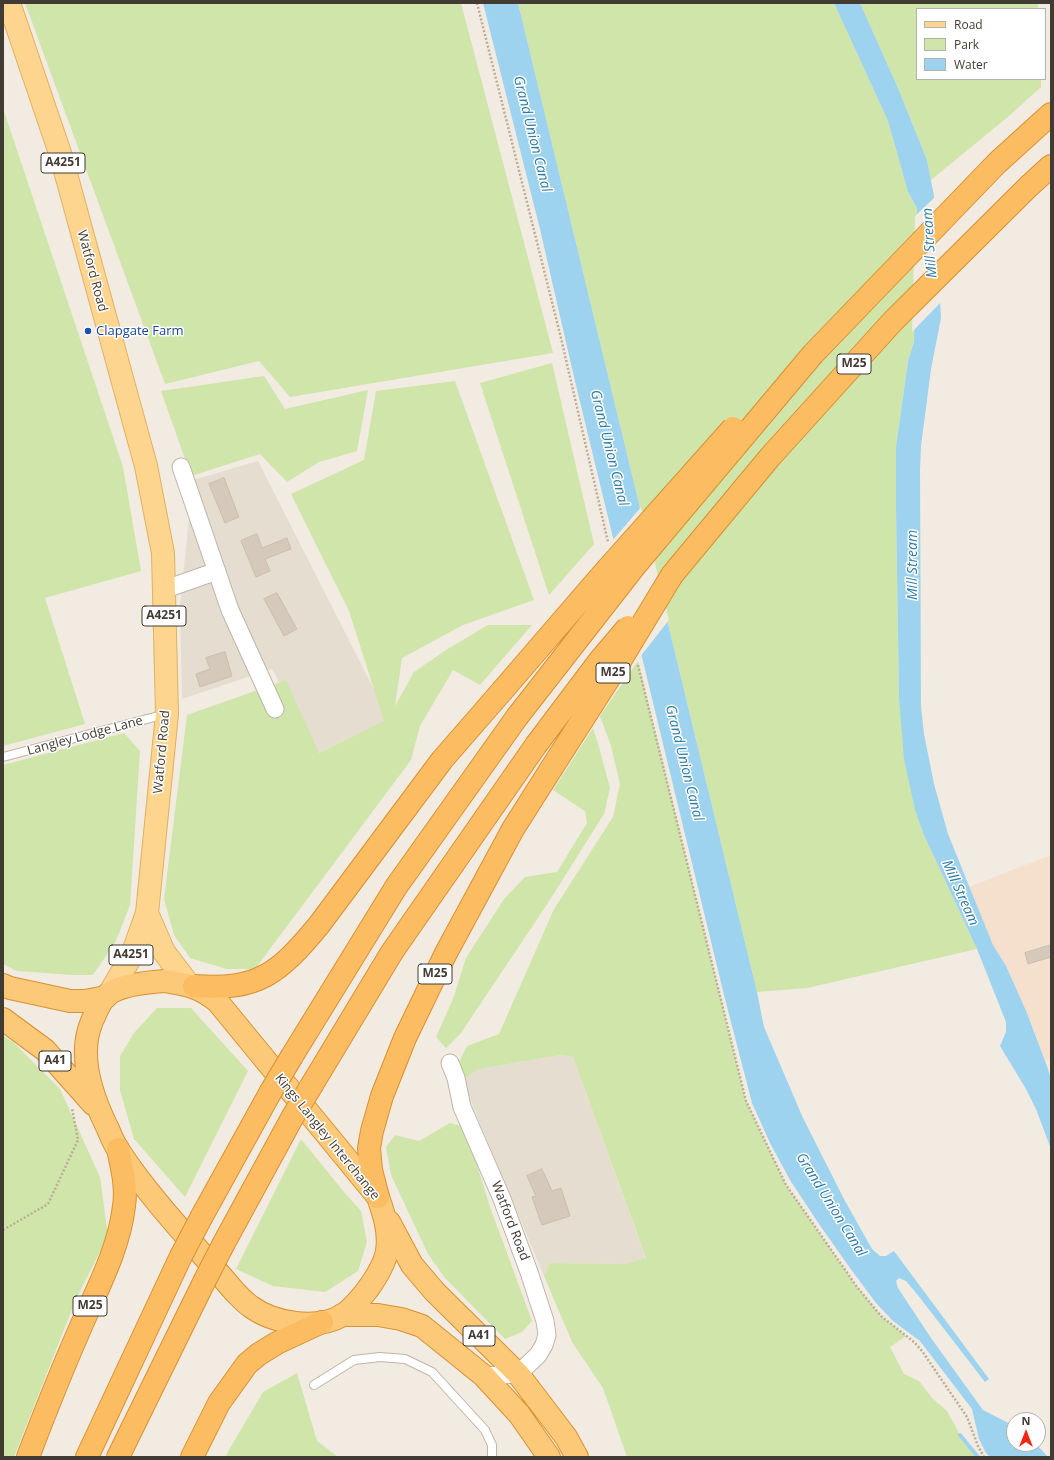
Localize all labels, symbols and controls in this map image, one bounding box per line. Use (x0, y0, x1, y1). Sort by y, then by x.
legend (916, 8, 1046, 80)
text: Road (954, 16, 983, 33)
text: Park (954, 36, 979, 53)
text: Water (954, 56, 988, 73)
water label: Grand Union Canal (509, 74, 555, 194)
road number: A4251 (41, 153, 85, 173)
water label: Mill Stream (919, 207, 941, 279)
street label: Watford Road (74, 229, 110, 313)
place label: Clapgate Farm (96, 323, 184, 339)
marker: Clapgate Farm (83, 326, 93, 336)
road number: M25 (837, 354, 871, 374)
water label: Grand Union Canal (586, 388, 632, 508)
water label: Mill Stream (905, 530, 921, 600)
road number: A4251 (142, 606, 186, 626)
road number: M25 (596, 663, 630, 683)
water label: Grand Union Canal (661, 703, 707, 823)
street label: Watford Road (151, 710, 173, 794)
street label: Langley Lodge Lane (25, 713, 145, 759)
water label: Mill Stream (938, 857, 982, 929)
road number: A4251 (109, 945, 153, 965)
road number: M25 (418, 964, 452, 984)
road number: A41 (39, 1051, 71, 1071)
street label: Kings Langley Interchange (271, 1071, 383, 1203)
water label: Grand Union Canal (792, 1150, 870, 1260)
street label: Watford Road (488, 1179, 532, 1263)
road number: M25 (73, 1296, 107, 1316)
road number: A41 (463, 1326, 495, 1346)
north arrow (1006, 1412, 1046, 1452)
text: N (1022, 1413, 1030, 1428)

